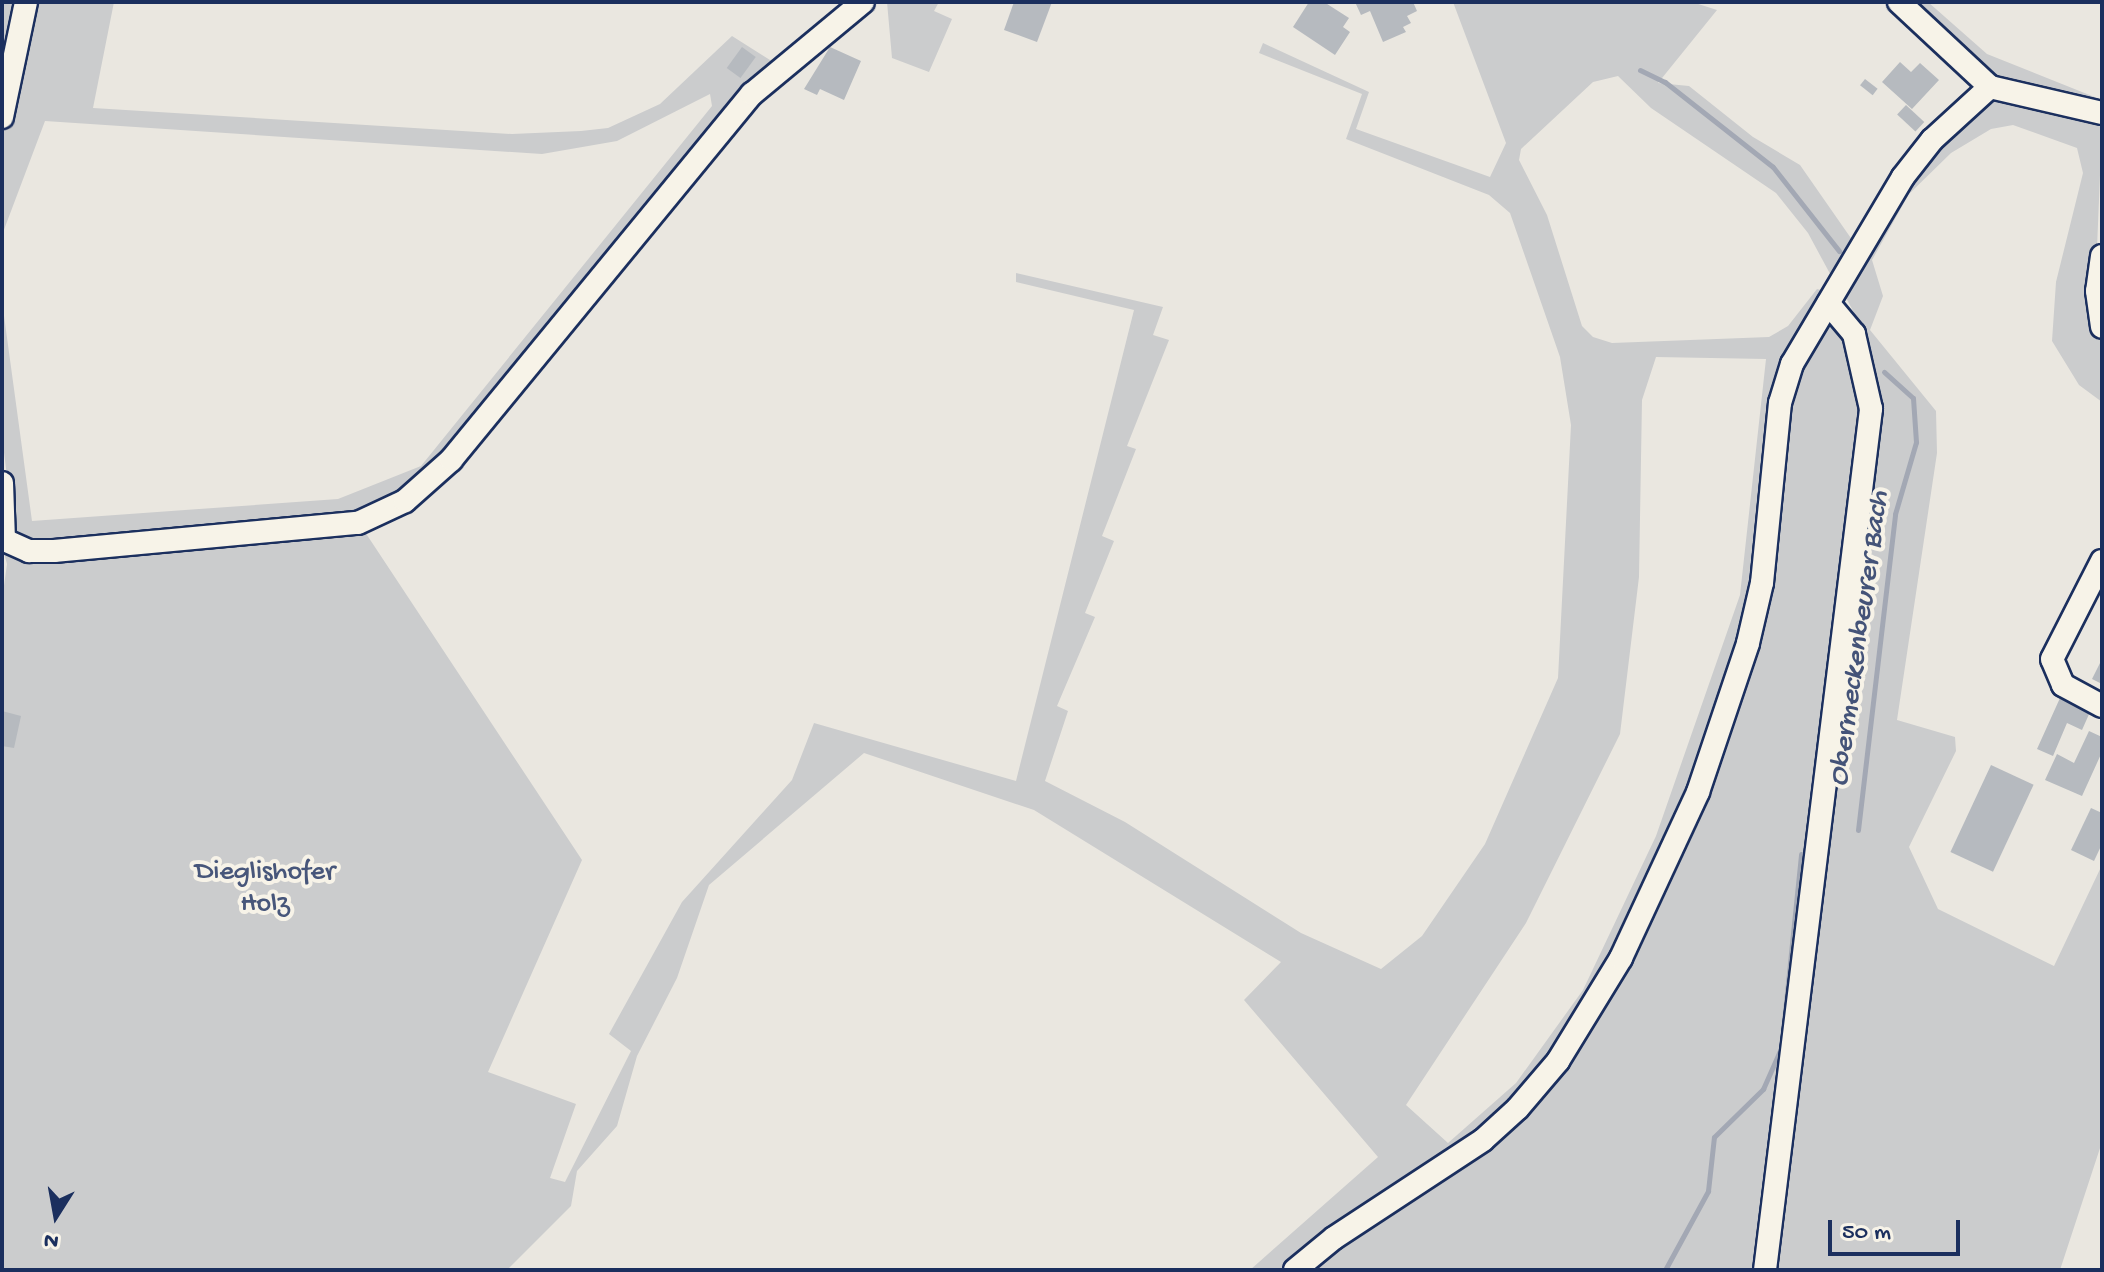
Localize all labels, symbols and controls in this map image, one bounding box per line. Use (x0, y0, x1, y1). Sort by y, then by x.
water label: Obermeckenbeurer Bach (1822, 489, 1900, 789)
park label: Dieglishofer Holz (195, 856, 335, 922)
north arrow (16, 1176, 96, 1256)
scale bar (1832, 1204, 1964, 1254)
text: 50 m (1842, 1219, 1891, 1248)
text: N (42, 1225, 61, 1254)

